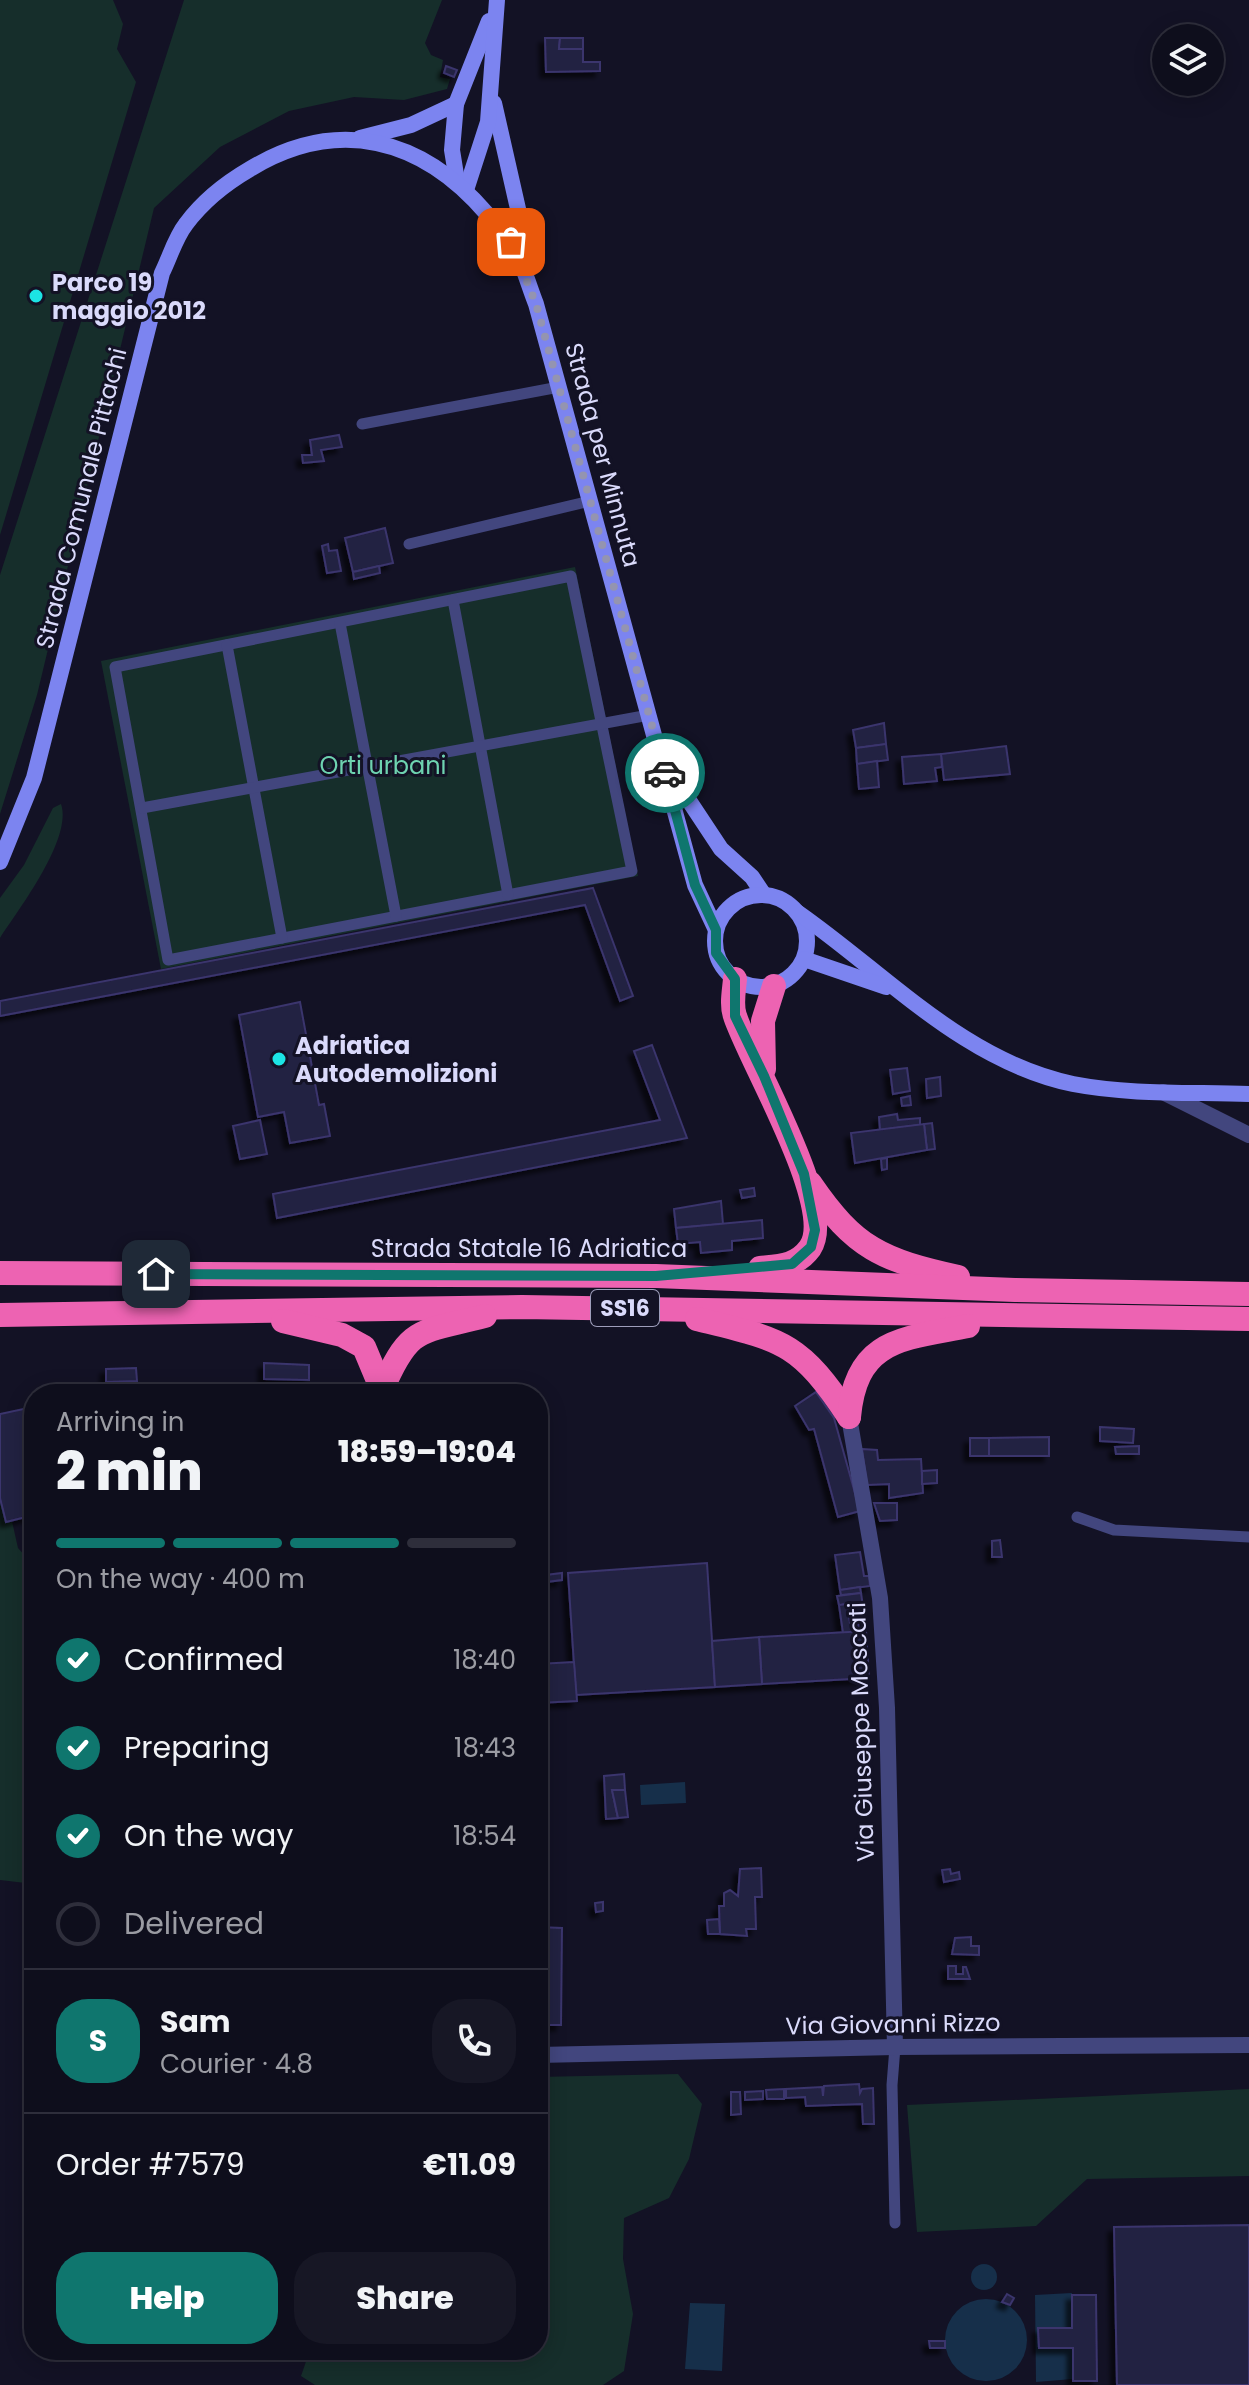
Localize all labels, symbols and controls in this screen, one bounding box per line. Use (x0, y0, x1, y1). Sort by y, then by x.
map controls (1152, 24, 1224, 96)
button: layers (1152, 24, 1224, 96)
pin (477, 208, 545, 276)
icon: bag (489, 220, 533, 264)
place label: Parco 19 maggio 2012 (52, 266, 206, 327)
marker: Parco 19 maggio 2012 (27, 287, 45, 305)
street label: Strada per Minnuta (557, 339, 649, 571)
street label: Strada Comunale Pittachi (28, 344, 134, 652)
courier (625, 733, 705, 813)
park label: Orti urbani (320, 749, 446, 782)
icon: car (643, 751, 687, 795)
place label: Adriatica Autodemolizioni (295, 1029, 497, 1090)
marker: Adriatica Autodemolizioni (270, 1050, 288, 1068)
street label: Strada Statale 16 Adriatica (371, 1232, 687, 1265)
pin (122, 1240, 190, 1308)
icon: home (134, 1252, 178, 1296)
road number: SS16 (591, 1290, 659, 1326)
text: Arriving in (56, 1404, 185, 1440)
text: 18:59–19:04 (338, 1430, 516, 1473)
text: 2 min (56, 1435, 203, 1508)
text: On the way · 400 m (56, 1561, 305, 1597)
street label: Via Giuseppe Moscati (840, 1602, 882, 1862)
icon: check (56, 1638, 100, 1682)
text: Confirmed (124, 1638, 284, 1681)
text: 18:40 (453, 1642, 516, 1678)
icon: check (56, 1726, 100, 1770)
text: Preparing (124, 1726, 270, 1769)
text: 18:43 (454, 1730, 516, 1766)
icon: check (56, 1814, 100, 1858)
text: On the way (124, 1814, 293, 1857)
text: 18:54 (453, 1818, 516, 1854)
text: Delivered (124, 1902, 264, 1945)
button: phone (432, 1999, 516, 2083)
text: Sam (160, 2000, 231, 2043)
street label: Via Giovanni Rizzo (785, 2006, 1001, 2042)
text: S (89, 2019, 107, 2062)
text: Courier · 4.8 (160, 2046, 313, 2082)
text: Order #7579 (56, 2143, 245, 2186)
text: €11.09 (423, 2143, 516, 2186)
button: Help (56, 2252, 278, 2344)
button: Share (294, 2252, 516, 2344)

